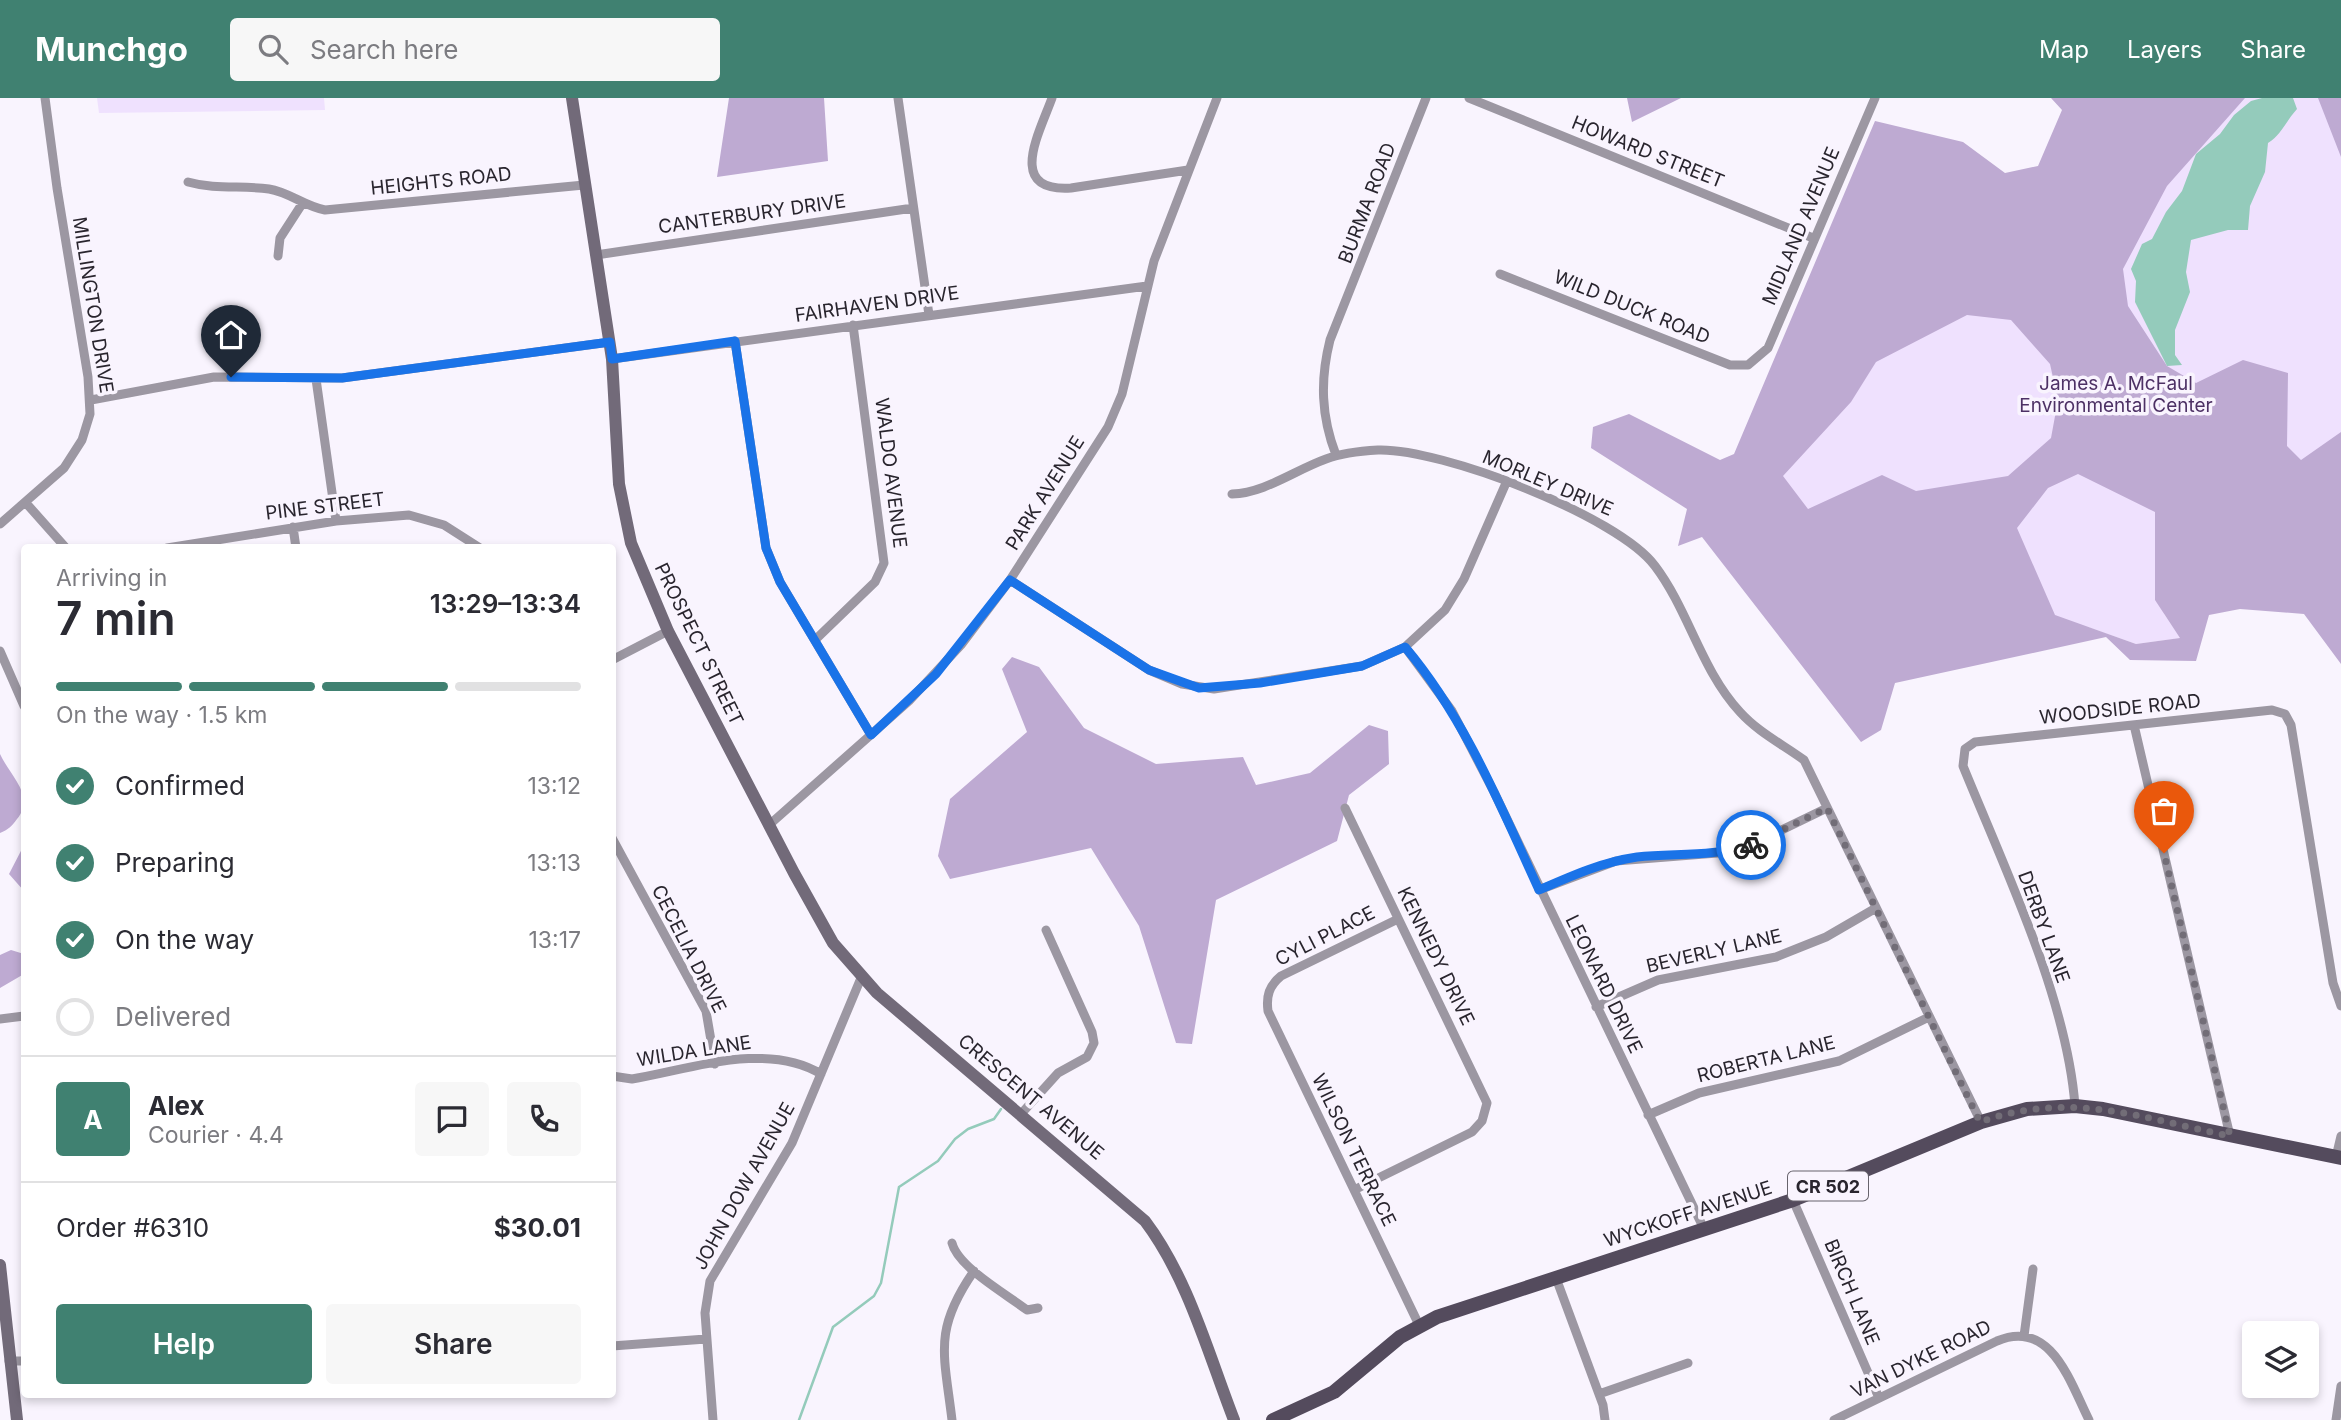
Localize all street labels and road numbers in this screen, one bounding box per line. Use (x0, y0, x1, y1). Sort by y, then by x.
street label: HOWARD STREET (1568, 111, 1728, 193)
street label: BURMA ROAD (1333, 139, 1401, 267)
street label: MIDLAND AVENUE (1757, 144, 1845, 308)
street label: HEIGHTS ROAD (369, 162, 513, 200)
street label: CANTERBURY DRIVE (657, 189, 847, 239)
street label: MILLINGTON DRIVE (68, 215, 118, 395)
street label: WILD DUCK ROAD (1551, 265, 1713, 349)
street label: FAIRHAVEN DRIVE (793, 281, 961, 327)
street label: WALDO AVENUE (870, 397, 912, 549)
street label: PARK AVENUE (1001, 432, 1089, 554)
street label: MORLEY DRIVE (1479, 445, 1617, 521)
street label: PINE STREET (264, 487, 386, 525)
street label: PROSPECT STREET (650, 559, 748, 729)
street label: WOODSIDE ROAD (2038, 689, 2202, 729)
street label: DERBY LANE (2013, 868, 2075, 986)
street label: CECELIA DRIVE (647, 881, 731, 1017)
street label: KENNEDY DRIVE (1393, 883, 1479, 1029)
street label: CYLI PLACE (1271, 901, 1379, 971)
street label: LEONARD DRIVE (1561, 911, 1647, 1057)
street label: BEVERLY LANE (1644, 924, 1784, 978)
street label: CRESCENT AVENUE (953, 1029, 1109, 1165)
street label: WILDA LANE (635, 1031, 753, 1071)
street label: ROBERTA LANE (1695, 1031, 1837, 1087)
street label: WILSON TERRACE (1307, 1070, 1401, 1230)
street label: JOHN DOW AVENUE (688, 1098, 800, 1274)
road number: CR 502 (1788, 1171, 1868, 1200)
street label: WYCKOFF AVENUE (1601, 1176, 1775, 1252)
street label: BIRCH LANE (1819, 1236, 1885, 1348)
street label: VAN DYKE ROAD (1847, 1315, 1995, 1403)

